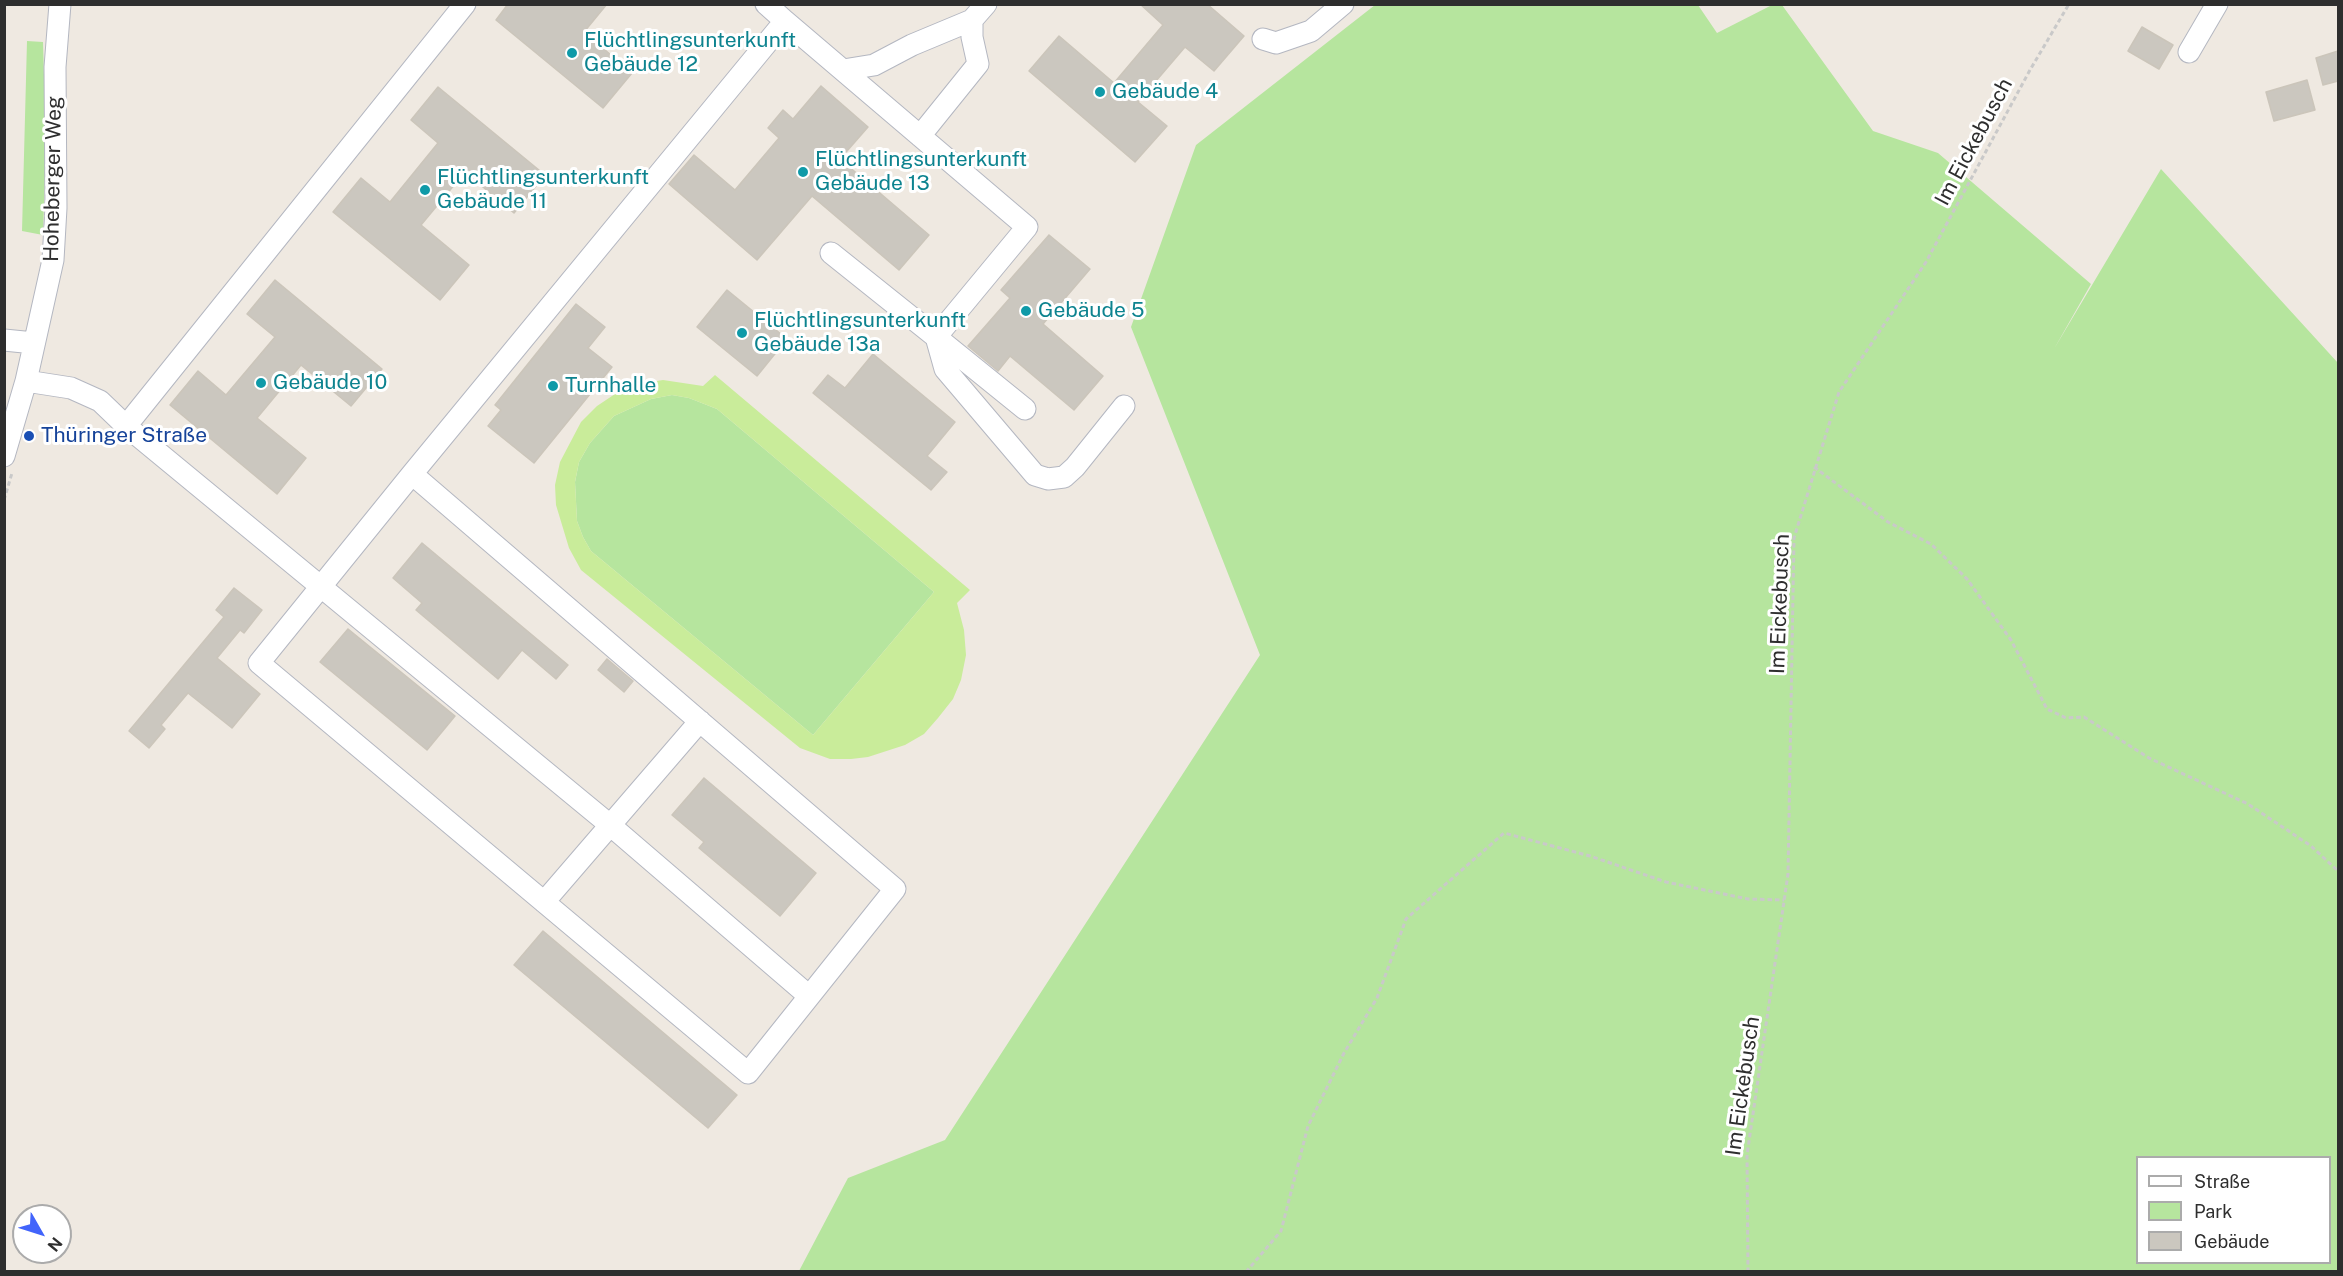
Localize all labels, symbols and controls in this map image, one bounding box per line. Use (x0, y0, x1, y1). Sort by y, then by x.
place label: Flüchtlingsunterkunft Gebäude 12 (584, 28, 796, 78)
marker: Flüchtlingsunterkunft Gebäude 12 (565, 46, 579, 60)
street label: Im Eickebusch (1930, 74, 2018, 210)
place label: Gebäude 4 (1112, 79, 1218, 105)
marker: Gebäude 4 (1093, 85, 1107, 99)
street label: Hoheberger Weg (39, 96, 67, 262)
place label: Flüchtlingsunterkunft Gebäude 13 (815, 147, 1027, 197)
place label: Flüchtlingsunterkunft Gebäude 11 (437, 165, 649, 215)
marker: Flüchtlingsunterkunft Gebäude 13 (796, 165, 810, 179)
marker: Flüchtlingsunterkunft Gebäude 11 (418, 183, 432, 197)
place label: Gebäude 5 (1038, 298, 1144, 324)
marker: Gebäude 5 (1019, 304, 1033, 318)
place label: Flüchtlingsunterkunft Gebäude 13a (754, 308, 966, 358)
marker: Flüchtlingsunterkunft Gebäude 13a (735, 326, 749, 340)
place label: Gebäude 10 (273, 370, 387, 396)
place label: Turnhalle (565, 373, 656, 399)
marker: Gebäude 10 (254, 376, 268, 390)
marker: Turnhalle (546, 379, 560, 393)
place label: Thüringer Straße (41, 423, 207, 449)
marker: Thüringer Straße (22, 429, 36, 443)
street label: Im Eickebusch (1765, 533, 1795, 675)
street label: Im Eickebusch (1721, 1015, 1765, 1157)
legend (2136, 1156, 2331, 1264)
text: Straße (2194, 1171, 2250, 1192)
text: Park (2194, 1201, 2232, 1222)
north arrow (12, 1204, 72, 1264)
text: Gebäude (2194, 1231, 2269, 1252)
text: N (44, 1234, 66, 1255)

